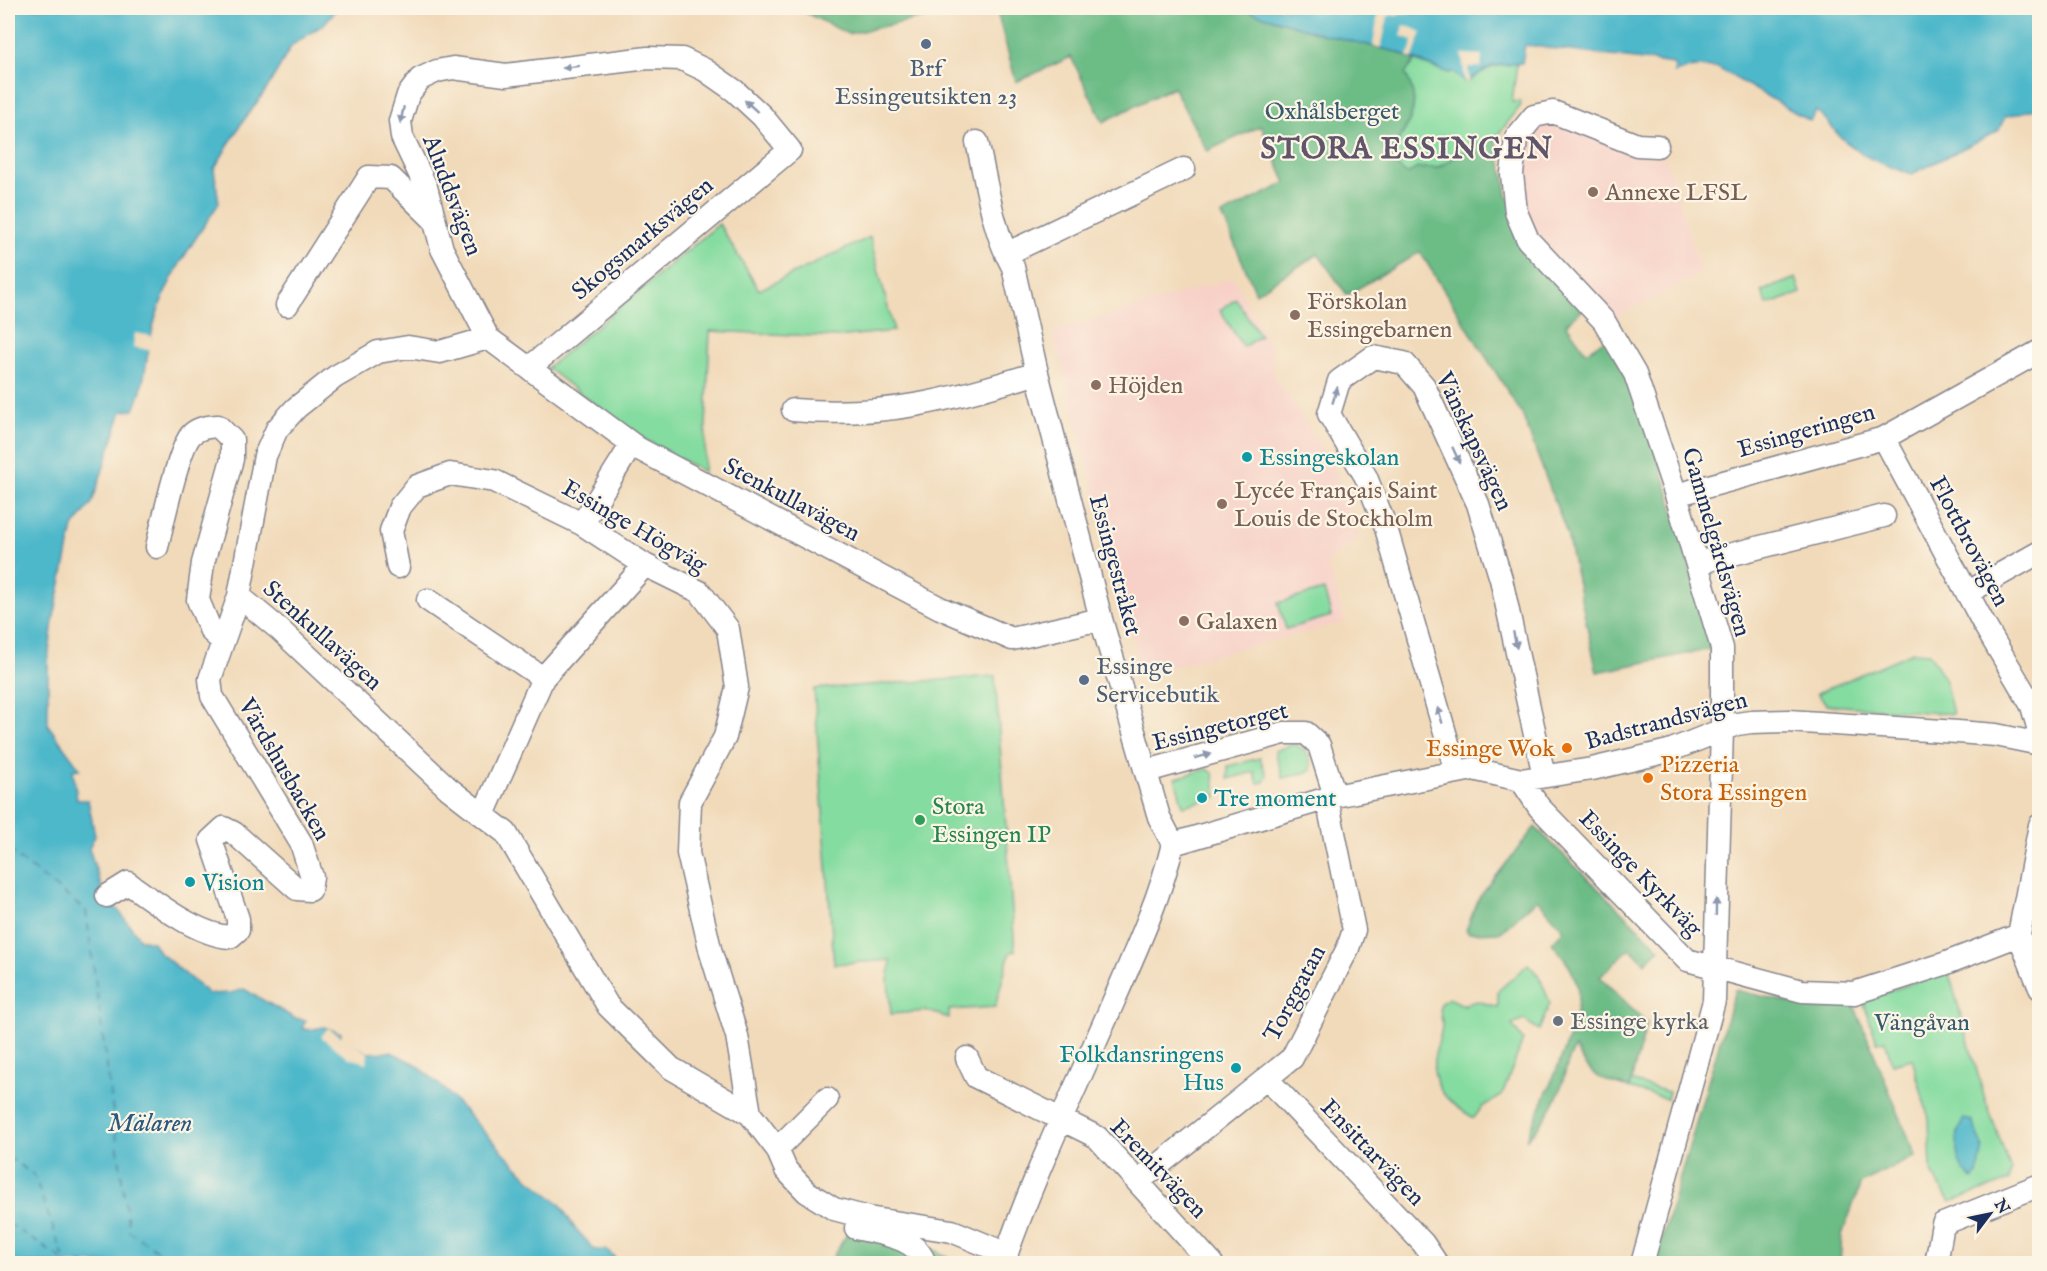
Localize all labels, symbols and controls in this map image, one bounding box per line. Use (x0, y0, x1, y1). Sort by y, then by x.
marker: Brf Essingeutsikten 23 (919, 37, 933, 51)
place label: Brf Essingeutsikten 23 (835, 54, 1017, 113)
one-way arrow (562, 63, 581, 72)
park label: Oxhålsberget (1265, 97, 1399, 128)
one-way arrow (744, 100, 759, 113)
one-way arrow (397, 106, 407, 124)
street label: Aluddsvägen (414, 130, 489, 261)
district label: STORA ESSINGEN (1261, 131, 1553, 169)
street label: Skogsmarksvägen (566, 171, 721, 308)
place label: Annexe LFSL (1604, 178, 1748, 209)
marker: Annexe LFSL (1586, 185, 1600, 199)
place label: Förskolan Essingebarnen (1307, 287, 1453, 346)
marker: Förskolan Essingebarnen (1288, 308, 1302, 322)
street label: Vänskapsvägen (1428, 366, 1519, 516)
place label: Höjden (1108, 371, 1184, 402)
marker: Höjden (1089, 378, 1103, 392)
one-way arrow (1331, 386, 1340, 404)
street label: Essingeringen (1734, 397, 1879, 466)
place label: Essingeskolan (1259, 443, 1400, 474)
street label: Gammelgårdsvägen (1674, 444, 1757, 641)
one-way arrow (1451, 446, 1460, 463)
marker: Essingeskolan (1240, 450, 1254, 464)
street label: Stenkullavägen (718, 451, 865, 549)
street label: Flottbrovägen (1921, 471, 2016, 612)
street label: Essinge Högväg (556, 473, 713, 582)
place label: Lycée Français Saint Louis de Stockholm (1234, 476, 1437, 535)
street label: Essingestråket (1081, 492, 1148, 639)
marker: Lycée Français Saint Louis de Stockholm (1215, 497, 1229, 511)
street label: Stenkullavägen (256, 574, 388, 698)
place label: Galaxen (1196, 607, 1278, 638)
marker: Galaxen (1177, 614, 1191, 628)
one-way arrow (1510, 631, 1520, 649)
place label: Essinge Servicebutik (1096, 652, 1219, 711)
marker: Essinge Servicebutik (1077, 673, 1091, 687)
street label: Badstrandsvägen (1582, 685, 1751, 758)
street label: Värdshusbacken (230, 692, 337, 847)
street label: Essingetorget (1149, 696, 1291, 759)
one-way arrow (1435, 706, 1444, 724)
place label: Essinge Wok (1426, 734, 1555, 765)
marker: Essinge Wok (1560, 741, 1574, 755)
one-way arrow (1194, 750, 1212, 760)
place label: Pizzeria Stora Essingen (1660, 750, 1808, 809)
marker: Pizzeria Stora Essingen (1641, 771, 1655, 785)
place label: Tre moment (1214, 784, 1337, 815)
marker: Tre moment (1195, 791, 1209, 805)
place label: Stora Essingen IP (932, 792, 1051, 851)
street label: Essinge Kyrkväg (1571, 804, 1709, 945)
marker: Stora Essingen IP (913, 813, 927, 827)
place label: Vision (201, 868, 265, 899)
marker: Vision (183, 875, 197, 889)
one-way arrow (1712, 897, 1721, 916)
street label: Torggatan (1257, 940, 1334, 1047)
place label: Essinge kyrka (1570, 1007, 1709, 1038)
park label: Vängåvan (1873, 1008, 1970, 1039)
marker: Essinge kyrka (1551, 1014, 1565, 1028)
place label: Folkdansringens Hus (1059, 1040, 1224, 1099)
marker: Folkdansringens Hus (1229, 1061, 1243, 1075)
street label: Ensittarvägen (1313, 1093, 1431, 1213)
water label: Mälaren (108, 1107, 192, 1140)
street label: Eremitvägen (1103, 1112, 1213, 1226)
north arrow (1960, 1184, 2020, 1244)
text: N (1988, 1195, 2013, 1218)

